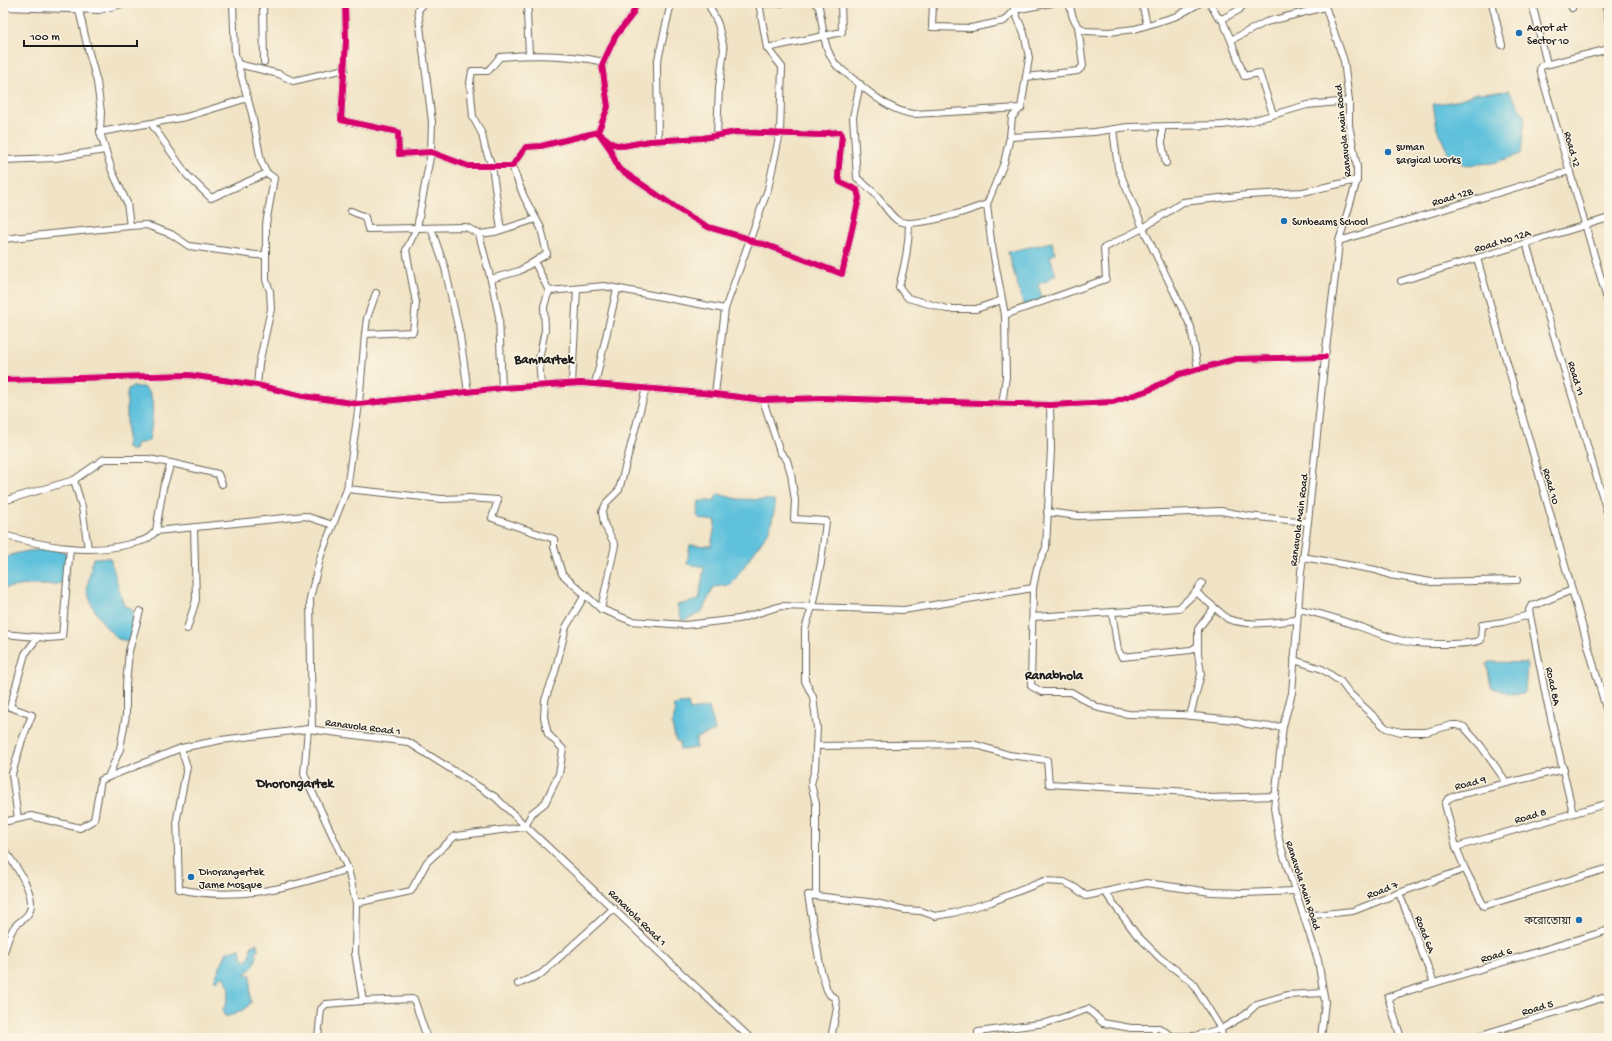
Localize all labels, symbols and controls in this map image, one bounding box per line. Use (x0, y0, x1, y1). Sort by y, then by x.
scale bar (24, 22, 137, 48)
place label: Aarot at Sector 10 (1527, 23, 1569, 48)
marker: Aarot at Sector 10 (1514, 28, 1524, 38)
text: 100 m (29, 31, 60, 45)
street label: Ranavola Main Road (1333, 82, 1355, 178)
street label: Road 12 (1560, 130, 1582, 169)
place label: suman sargical works (1396, 142, 1462, 167)
marker: suman sargical works (1383, 147, 1393, 157)
street label: Road 12B (1431, 186, 1475, 210)
marker: Sunbeams School (1279, 216, 1289, 226)
place label: Sunbeams School (1292, 217, 1369, 229)
street label: Road No 12A (1473, 227, 1533, 256)
district label: Bamnartek (514, 353, 576, 368)
street label: Road 11 (1564, 360, 1586, 397)
street label: Road 10 (1539, 467, 1561, 506)
street label: Ranavola Main Road (1288, 472, 1312, 567)
street label: Road 8A (1542, 666, 1562, 707)
district label: Ranabhola (1024, 669, 1084, 684)
street label: Ranavola Road 1 (324, 717, 401, 739)
street label: Road 9 (1453, 774, 1488, 794)
district label: Dhorongartek (256, 777, 336, 792)
street label: Road 8 (1513, 807, 1548, 827)
street label: Ranavola Main Road (1282, 840, 1323, 933)
place label: Dhorangertek Jame Mosque (198, 867, 265, 892)
marker: Dhorangertek Jame Mosque (186, 872, 196, 882)
street label: Road 7 (1365, 879, 1400, 902)
street label: Ranavola Road 1 (605, 888, 668, 949)
street label: Road 6A (1412, 915, 1437, 955)
marker: করোতোয়া (1574, 915, 1584, 925)
place label: করোতোয়া (1523, 916, 1572, 928)
street label: Road 6 (1479, 945, 1514, 966)
street label: Road 5 (1520, 998, 1555, 1019)

